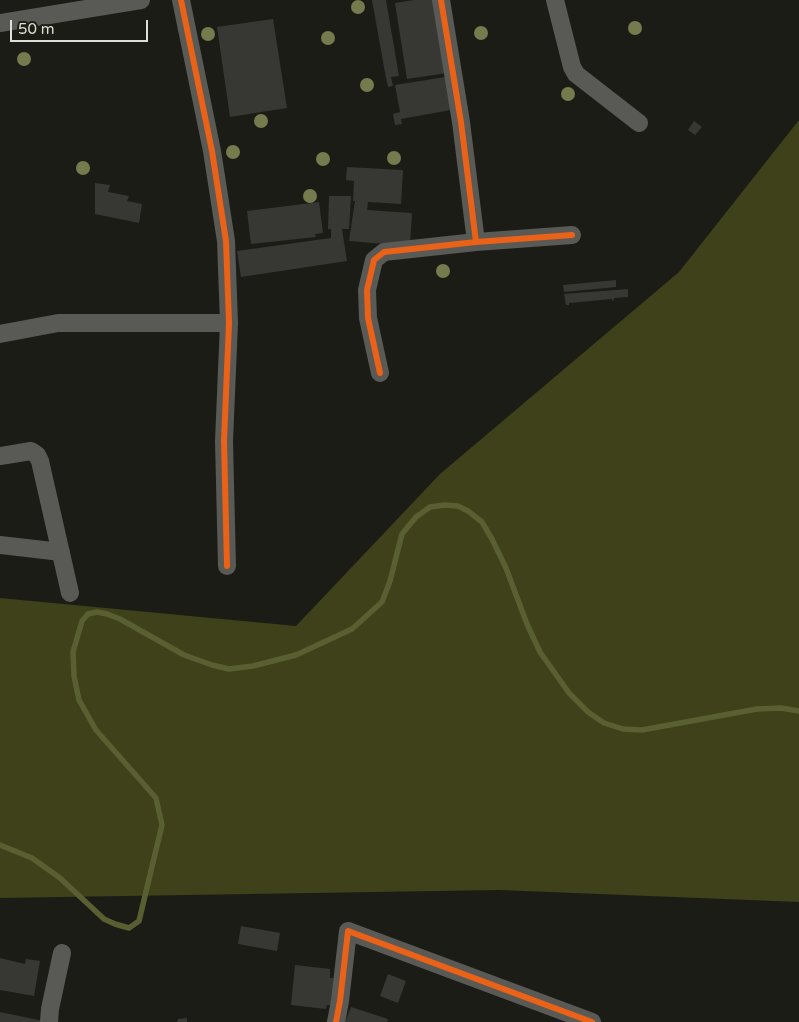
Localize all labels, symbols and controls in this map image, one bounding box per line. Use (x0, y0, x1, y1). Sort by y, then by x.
scale bar (12, 10, 150, 42)
text: 50 m (18, 20, 55, 38)

